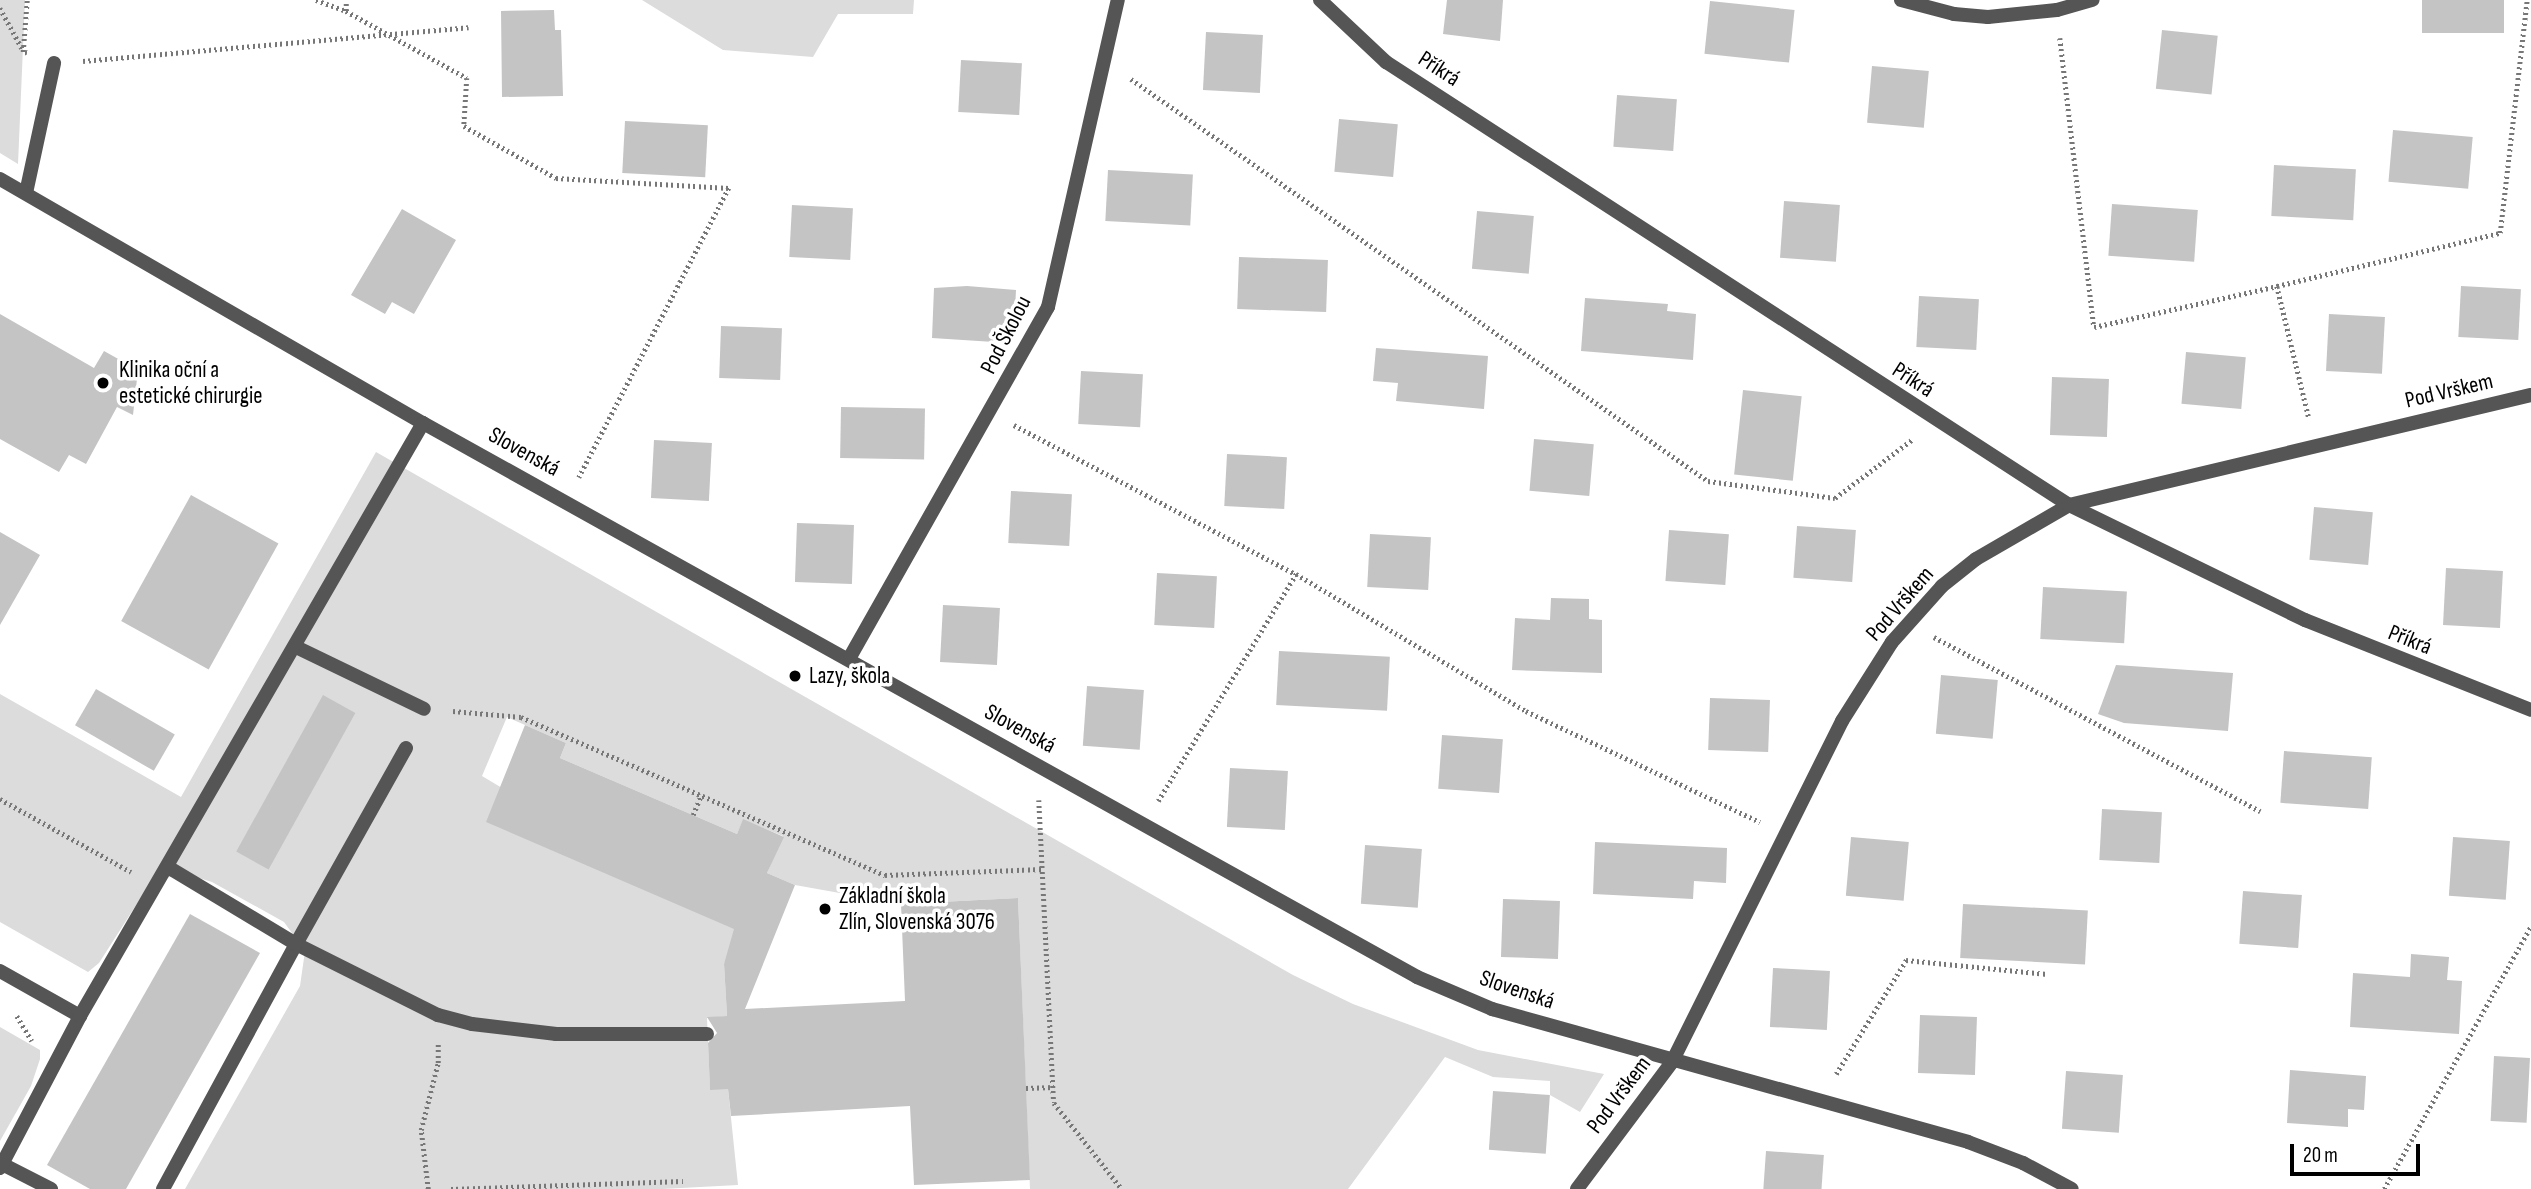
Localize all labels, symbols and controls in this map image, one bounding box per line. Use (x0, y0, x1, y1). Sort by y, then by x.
street label: Příkrá (1413, 45, 1465, 93)
street label: Pod Školou (975, 291, 1037, 379)
place label: Klinika oční a estetické chirurgie (119, 356, 263, 410)
street label: Příkrá (1887, 356, 1939, 404)
street label: Pod Vrškem (2402, 367, 2496, 415)
marker: Klinika oční a estetické chirurgie (93, 373, 113, 393)
street label: Slovenská (484, 421, 564, 483)
street label: Pod Vrškem (1860, 561, 1940, 647)
street label: Příkrá (2384, 619, 2436, 661)
place label: Lazy, škola (809, 662, 890, 690)
marker: Lazy, škola (787, 668, 803, 684)
street label: Slovenská (980, 698, 1060, 760)
place label: Základní škola Zlín, Slovenská 3076 (839, 882, 995, 936)
marker: Základní škola Zlín, Slovenská 3076 (817, 901, 833, 917)
street label: Slovenská (1476, 964, 1558, 1016)
street label: Pod Vrškem (1581, 1051, 1657, 1139)
scale bar (2293, 1130, 2422, 1174)
text: 20 m (2303, 1143, 2338, 1168)

